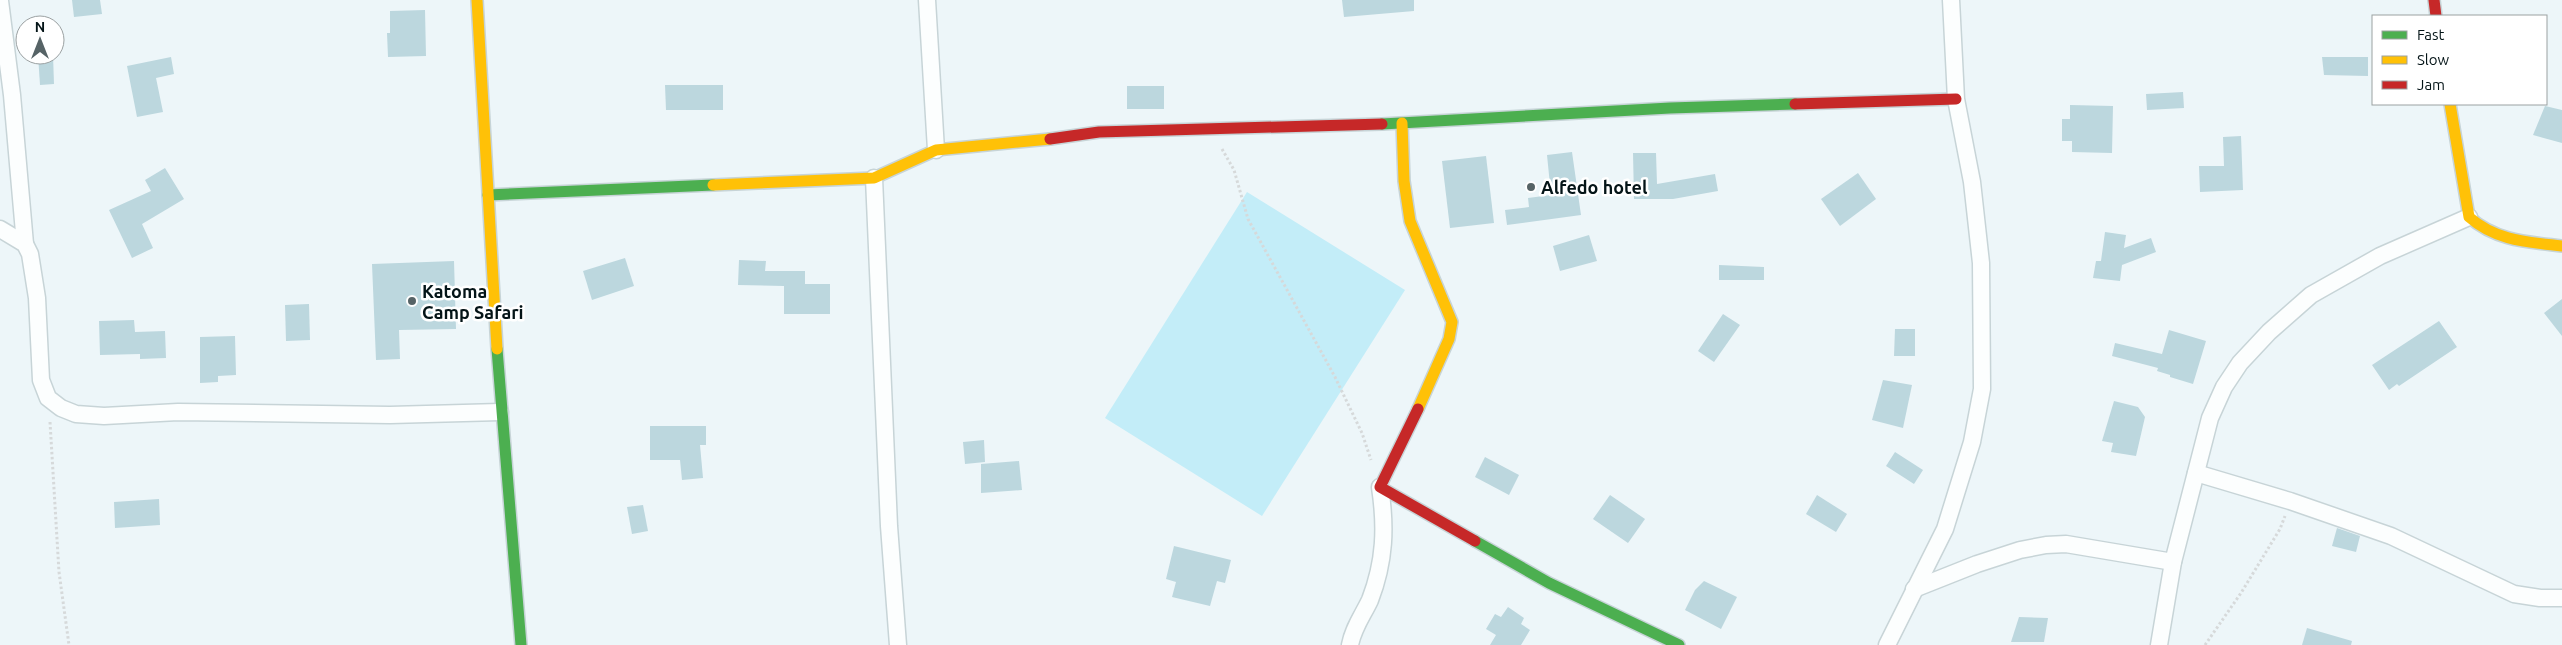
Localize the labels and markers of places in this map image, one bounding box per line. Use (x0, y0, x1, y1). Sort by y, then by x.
place label: Alfedo hotel (1541, 177, 1648, 197)
marker: Alfedo hotel (1525, 181, 1537, 193)
place label: Katoma Camp Safari (422, 281, 524, 322)
marker: Katoma Camp Safari (406, 295, 418, 307)

